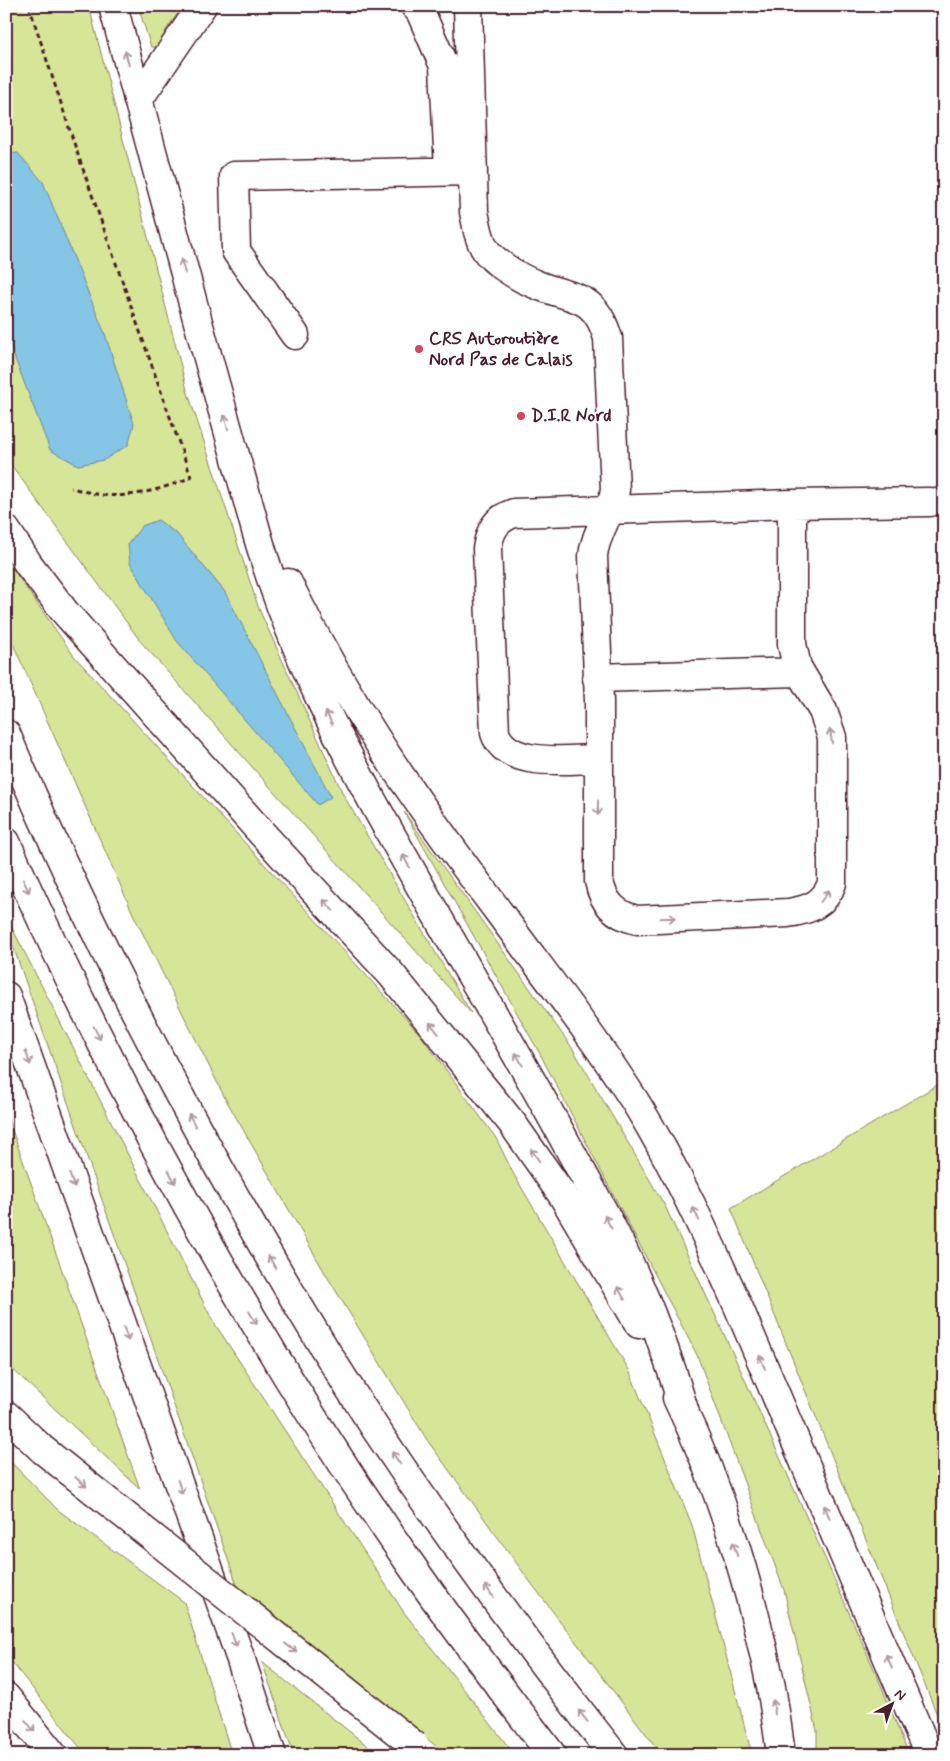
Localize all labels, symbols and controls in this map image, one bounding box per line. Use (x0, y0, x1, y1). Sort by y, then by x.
one-way arrow (122, 50, 132, 66)
one-way arrow (177, 258, 187, 274)
place label: CRS Autoroutière Nord Pas de Calais (429, 327, 573, 372)
marker: CRS Autoroutière Nord Pas de Calais (413, 343, 425, 355)
place label: D.I.R Nord (531, 404, 612, 428)
marker: D.I.R Nord (515, 410, 527, 422)
one-way arrow (221, 415, 231, 431)
one-way arrow (324, 711, 333, 726)
one-way arrow (825, 728, 835, 744)
one-way arrow (593, 800, 603, 816)
one-way arrow (401, 854, 411, 869)
one-way arrow (22, 878, 32, 893)
one-way arrow (819, 890, 830, 903)
one-way arrow (322, 899, 334, 912)
one-way arrow (660, 914, 676, 923)
one-way arrow (429, 1022, 440, 1035)
one-way arrow (92, 1025, 102, 1040)
one-way arrow (24, 1050, 33, 1065)
one-way arrow (514, 1052, 523, 1067)
one-way arrow (187, 1113, 197, 1128)
one-way arrow (530, 1148, 540, 1162)
one-way arrow (167, 1169, 177, 1184)
one-way arrow (68, 1173, 77, 1188)
one-way arrow (691, 1207, 700, 1222)
one-way arrow (603, 1215, 613, 1230)
one-way arrow (267, 1254, 277, 1269)
one-way arrow (616, 1286, 626, 1300)
one-way arrow (248, 1310, 258, 1324)
one-way arrow (122, 1326, 131, 1341)
one-way arrow (757, 1355, 767, 1370)
one-way arrow (391, 1452, 401, 1466)
one-way arrow (74, 1476, 87, 1487)
one-way arrow (176, 1479, 185, 1495)
one-way arrow (821, 1505, 831, 1520)
one-way arrow (730, 1541, 740, 1557)
one-way arrow (484, 1584, 494, 1598)
one-way arrow (230, 1632, 239, 1648)
one-way arrow (284, 1642, 297, 1653)
one-way arrow (884, 1654, 893, 1669)
north arrow (868, 1678, 918, 1728)
text: N (890, 1685, 909, 1705)
one-way arrow (769, 1699, 779, 1715)
one-way arrow (578, 1710, 589, 1723)
one-way arrow (24, 1719, 35, 1732)

